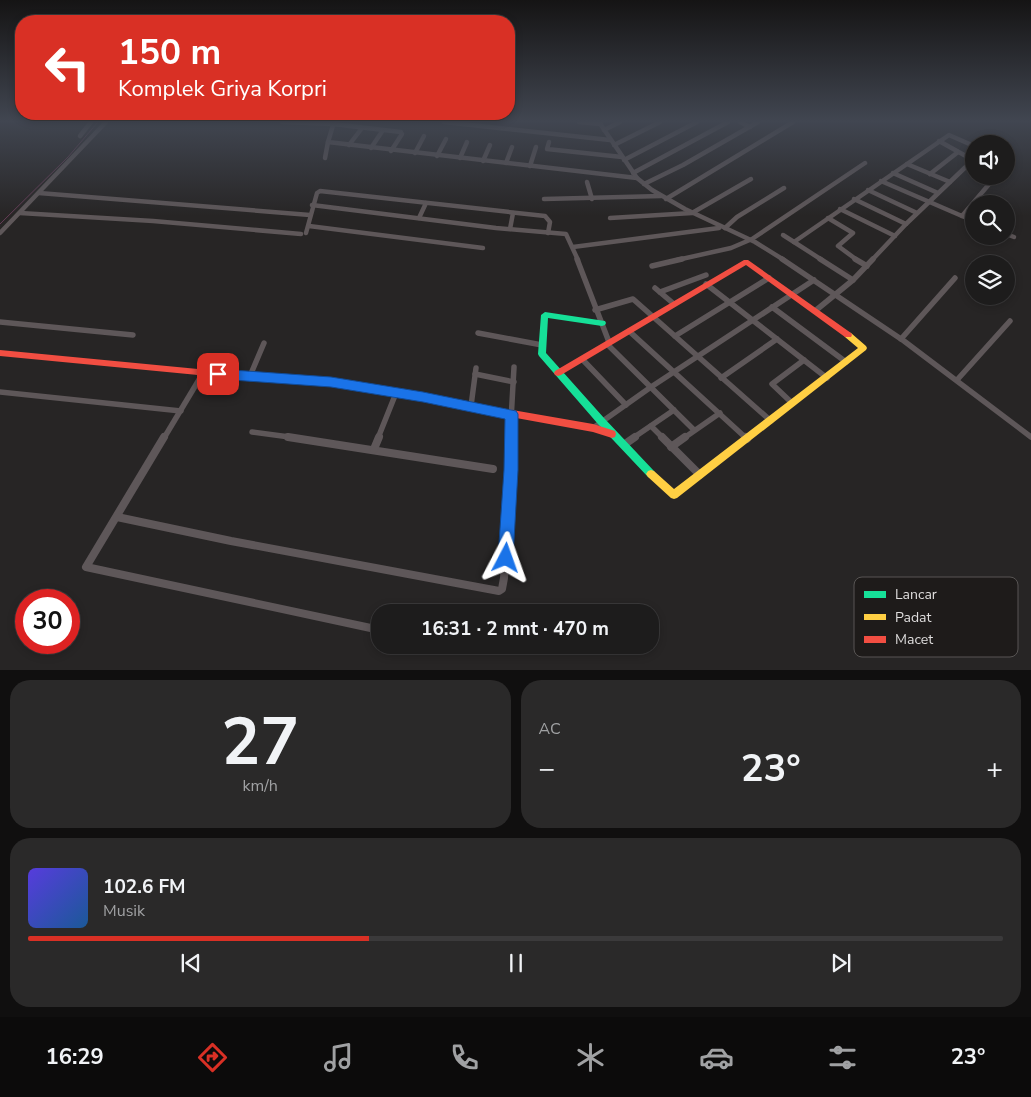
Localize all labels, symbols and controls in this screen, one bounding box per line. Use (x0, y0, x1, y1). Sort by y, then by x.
text: 150 m (118, 29, 221, 76)
icon: left (35, 35, 100, 100)
text: Komplek Griya Korpri (118, 74, 327, 104)
map controls (965, 135, 1015, 305)
button: sound (965, 135, 1015, 185)
button: search (965, 195, 1015, 245)
button: layers (965, 255, 1015, 305)
pin (197, 353, 239, 395)
icon: arrive (204, 360, 232, 388)
position arrow (479, 531, 531, 583)
legend (854, 577, 1018, 657)
text: Lancar (895, 585, 937, 604)
speed limit sign: 30 (15, 589, 80, 654)
text: Padat (895, 608, 932, 627)
text: 16:31 · 2 mnt · 470 m (421, 616, 609, 642)
text: Macet (895, 630, 933, 649)
text: 27 (221, 698, 299, 787)
text: AC (539, 718, 561, 740)
text: 23° (741, 743, 801, 794)
text: − (539, 750, 555, 788)
text: + (986, 750, 1003, 788)
text: km/h (243, 775, 278, 797)
text: 102.6 FM (103, 874, 186, 900)
text: Musik (103, 900, 145, 922)
icon: previous (177, 949, 205, 977)
icon: pause (502, 949, 530, 977)
icon: next (827, 949, 855, 977)
icon: directions (195, 1040, 230, 1075)
icon: music (321, 1040, 356, 1075)
icon: phone (447, 1040, 482, 1075)
icon: climate (573, 1040, 608, 1075)
icon: car (699, 1040, 734, 1075)
icon: filters (825, 1040, 860, 1075)
text: 16:29 (45, 1042, 104, 1072)
text: 23° (951, 1042, 985, 1072)

